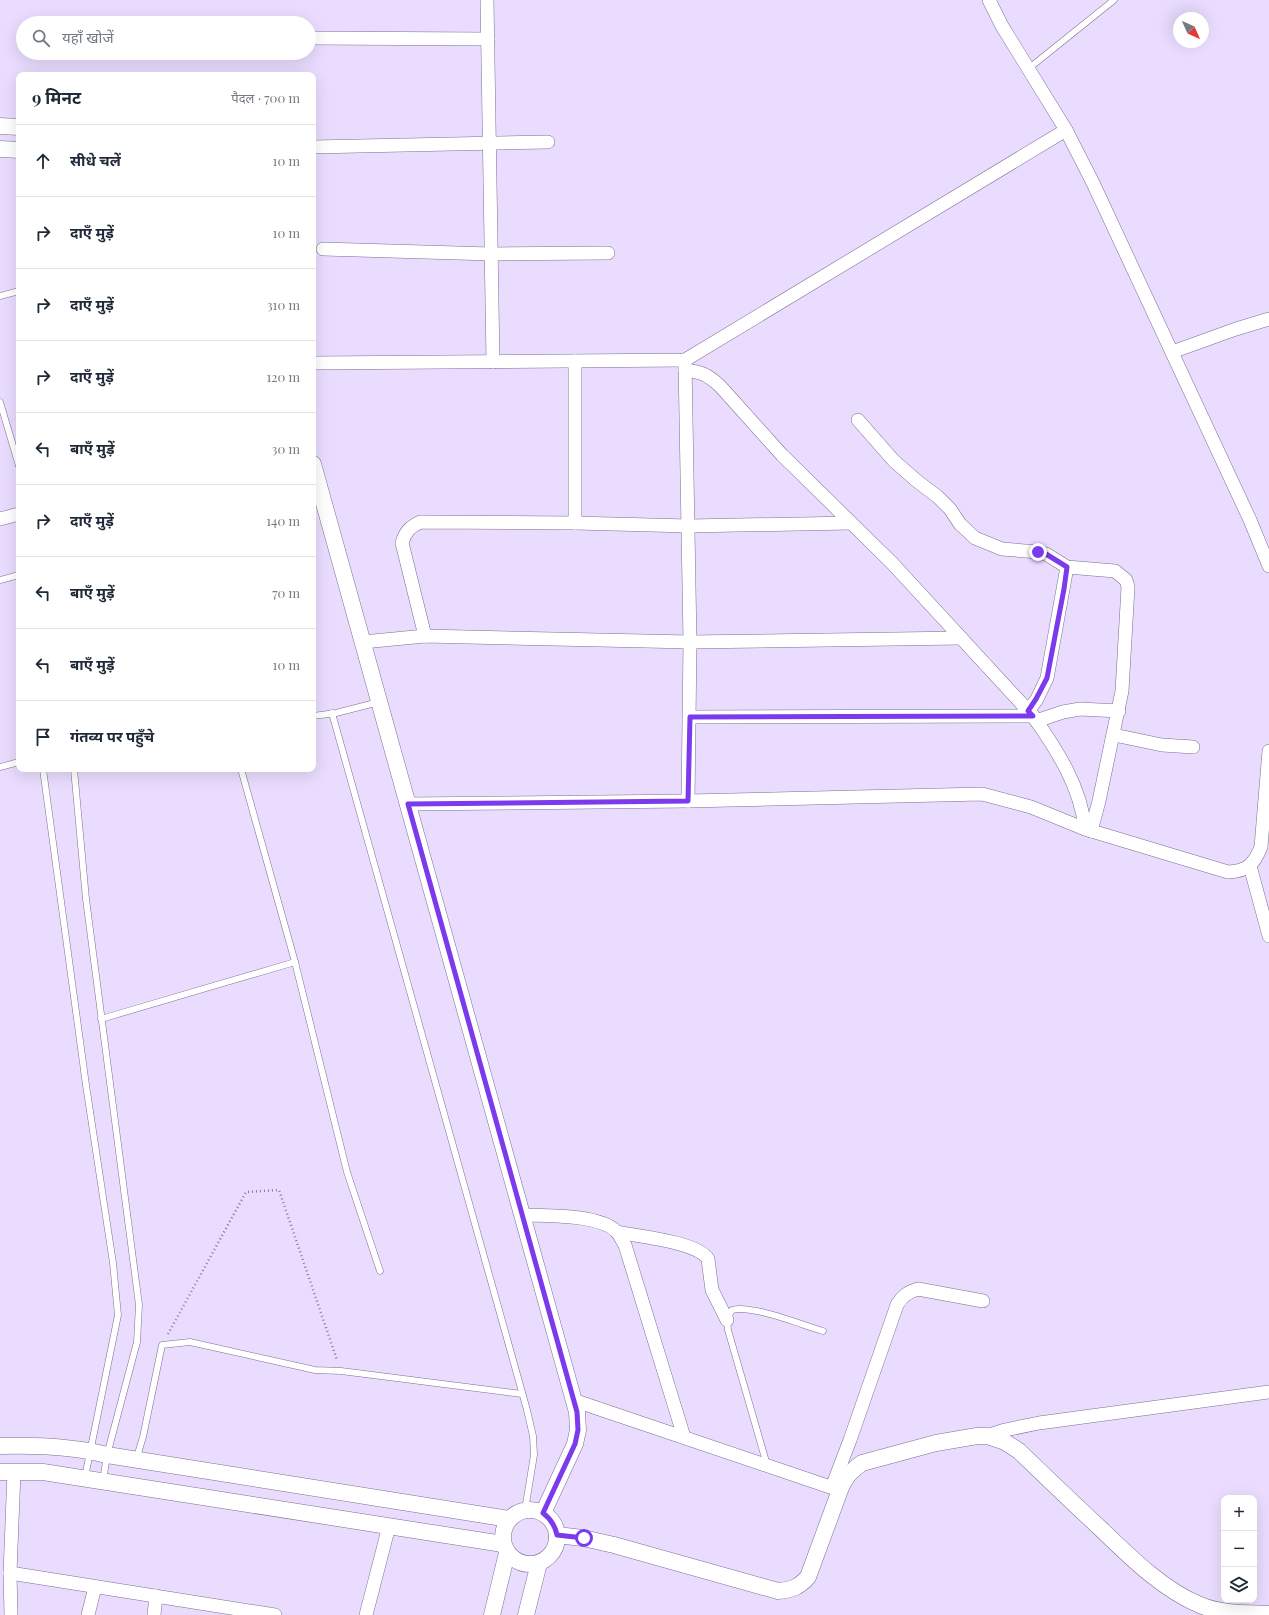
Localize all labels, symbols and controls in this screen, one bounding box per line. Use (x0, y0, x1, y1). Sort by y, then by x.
north arrow (1173, 12, 1209, 48)
search box (16, 16, 316, 60)
icon: search (30, 27, 52, 49)
text: यहाँ खोजें (62, 27, 114, 47)
text: 9 मिनट (32, 86, 81, 108)
text: पैदल · 700 m (231, 89, 300, 106)
icon: ahead (32, 150, 54, 172)
text: सीधे चलें (70, 150, 121, 170)
text: 10 m (273, 152, 300, 169)
icon: right (32, 222, 54, 244)
text: दाएँ मुड़ें (70, 222, 114, 242)
text: 10 m (273, 224, 300, 241)
icon: right (32, 294, 54, 316)
text: दाएँ मुड़ें (70, 294, 114, 314)
text: 310 m (267, 296, 300, 313)
icon: right (32, 366, 54, 388)
text: दाएँ मुड़ें (70, 366, 114, 386)
text: 120 m (266, 368, 300, 385)
icon: left (32, 438, 54, 460)
text: बाएँ मुड़ें (70, 438, 115, 458)
text: 30 m (272, 440, 300, 457)
icon: right (32, 510, 54, 532)
text: दाएँ मुड़ें (70, 510, 114, 530)
text: 140 m (266, 512, 300, 529)
route end (1029, 543, 1047, 561)
icon: left (32, 582, 54, 604)
text: बाएँ मुड़ें (70, 582, 115, 602)
text: 70 m (272, 584, 300, 601)
icon: left (32, 654, 54, 676)
text: बाएँ मुड़ें (70, 654, 115, 674)
text: 10 m (273, 656, 300, 673)
icon: arrive (32, 726, 54, 748)
text: गंतव्य पर पहुँचे (70, 726, 154, 746)
map controls (1221, 1495, 1257, 1603)
button: + (1221, 1495, 1257, 1531)
route start (575, 1529, 593, 1547)
button: − (1221, 1531, 1257, 1567)
button: layers (1221, 1567, 1257, 1603)

